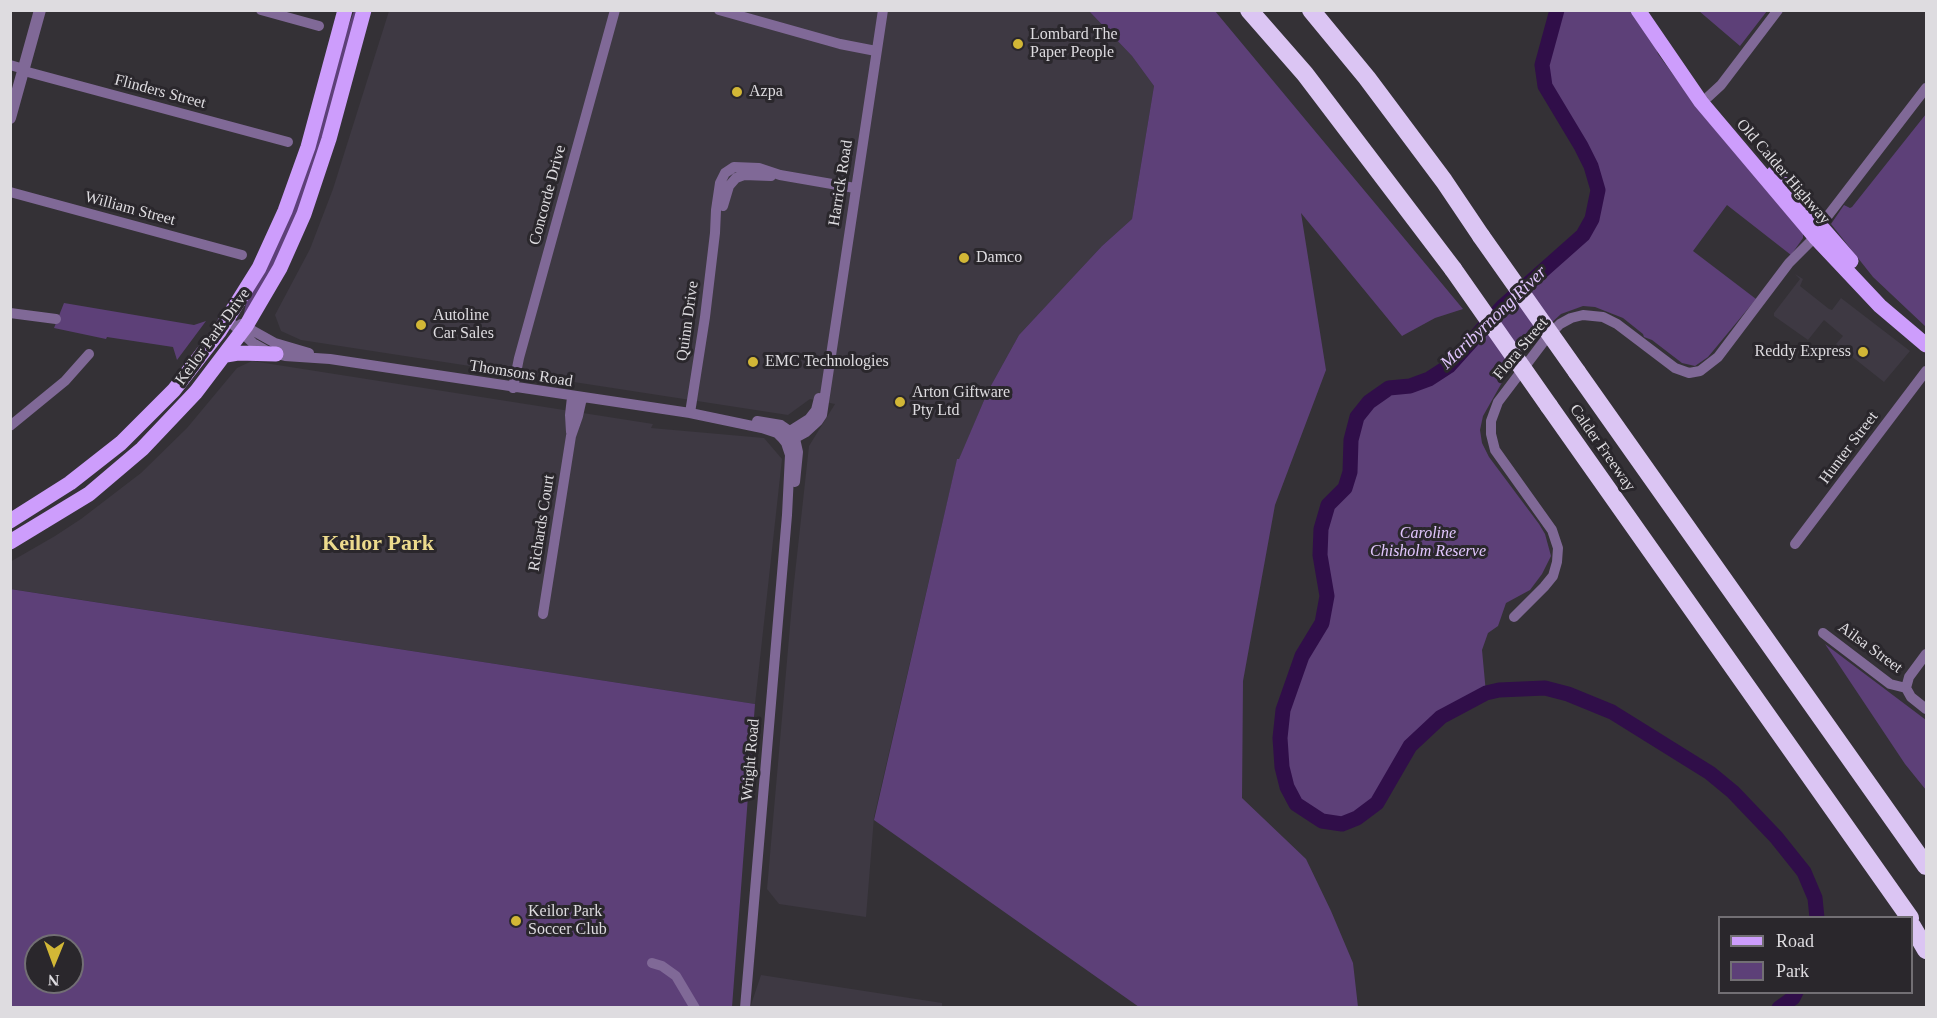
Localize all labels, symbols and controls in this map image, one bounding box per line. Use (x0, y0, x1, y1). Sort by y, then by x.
place label: Lombard The Paper People (1030, 25, 1118, 63)
marker: Lombard The Paper People (1011, 37, 1025, 51)
street label: Flinders Street (112, 71, 208, 113)
place label: Azpa (749, 82, 783, 102)
marker: Azpa (730, 85, 744, 99)
street label: Old Calder Highway (1732, 115, 1834, 229)
street label: Harrick Road (825, 139, 857, 227)
street label: Concorde Drive (525, 143, 571, 247)
street label: William Street (83, 188, 177, 230)
place label: Damco (976, 248, 1022, 268)
marker: Damco (957, 251, 971, 265)
water label: Maribyrnong River (1436, 262, 1552, 374)
street label: Quinn Drive (673, 280, 703, 362)
street label: Keilor Park Drive (172, 285, 254, 389)
place label: Autoline Car Sales (433, 306, 494, 344)
street label: Flora Street (1490, 314, 1552, 384)
marker: Autoline Car Sales (414, 318, 428, 332)
place label: Reddy Express (1755, 342, 1851, 362)
marker: Reddy Express (1856, 345, 1870, 359)
place label: EMC Technologies (765, 352, 889, 372)
marker: EMC Technologies (746, 355, 760, 369)
street label: Thomsons Road (468, 356, 574, 392)
place label: Arton Giftware Pty Ltd (912, 383, 1010, 421)
marker: Arton Giftware Pty Ltd (893, 395, 907, 409)
street label: Calder Freeway (1565, 401, 1639, 495)
street label: Hunter Street (1816, 408, 1882, 488)
street label: Richards Court (525, 473, 559, 573)
park label: Caroline Chisholm Reserve (1370, 524, 1486, 562)
district label: Keilor Park (322, 531, 434, 557)
street label: Ailsa Street (1834, 618, 1906, 678)
street label: Wright Road (738, 718, 764, 802)
place label: Keilor Park Soccer Club (528, 902, 607, 940)
marker: Keilor Park Soccer Club (509, 914, 523, 928)
legend (1718, 916, 1913, 994)
text: Road (1776, 931, 1814, 951)
north arrow (24, 934, 84, 994)
text: Park (1776, 961, 1809, 981)
text: N (48, 972, 60, 989)

